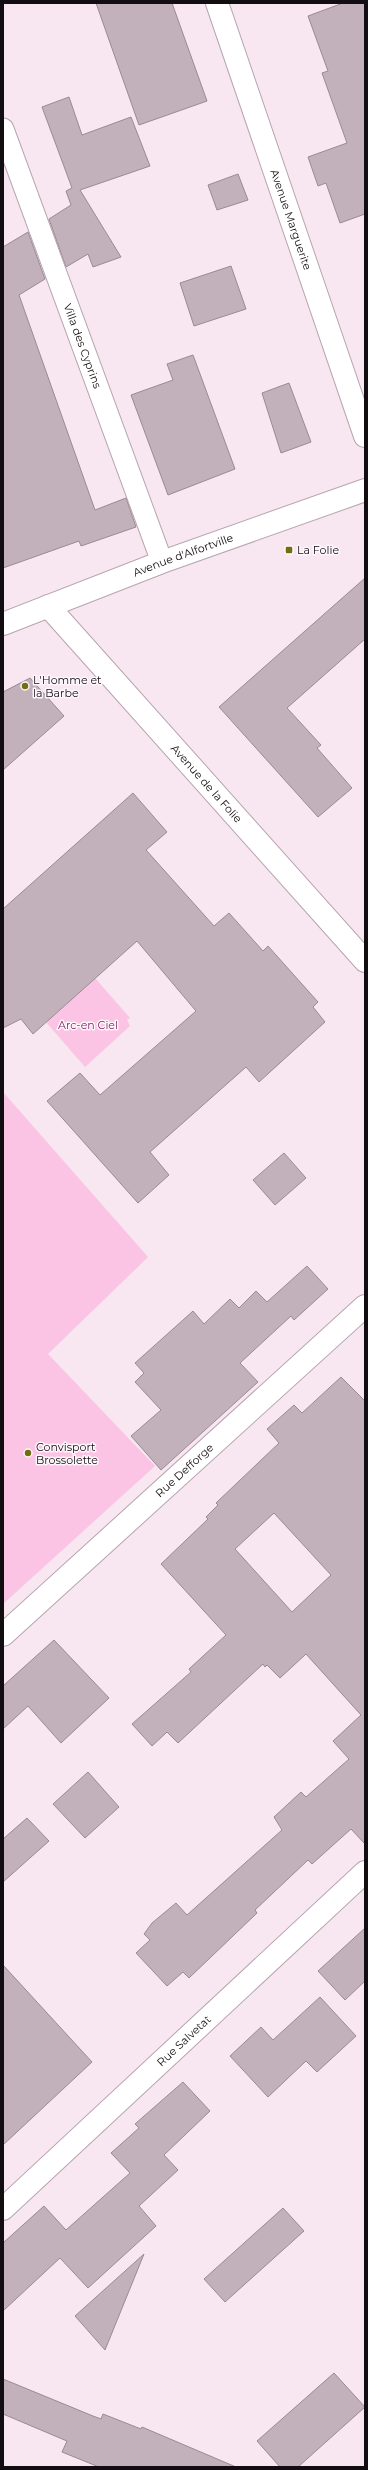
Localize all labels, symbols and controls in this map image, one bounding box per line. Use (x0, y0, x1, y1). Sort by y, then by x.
street label: Avenue Marguerite (267, 168, 315, 272)
street label: Villa des Cyprins (61, 301, 105, 391)
street label: Avenue d'Alfortville (131, 530, 235, 580)
place label: La Folie (297, 543, 339, 557)
marker: La Folie (284, 545, 294, 555)
place label: L'Homme et la Barbe (33, 673, 102, 700)
marker: L'Homme et la Barbe (20, 681, 30, 691)
street label: Avenue de la Folie (168, 742, 245, 826)
park label: Arc-en Ciel (58, 1018, 118, 1032)
place label: Convisport Brossolette (36, 1440, 98, 1467)
street label: Rue Defforge (152, 1440, 216, 1500)
marker: Convisport Brossolette (23, 1448, 33, 1458)
street label: Rue Salvetat (154, 2012, 214, 2069)

